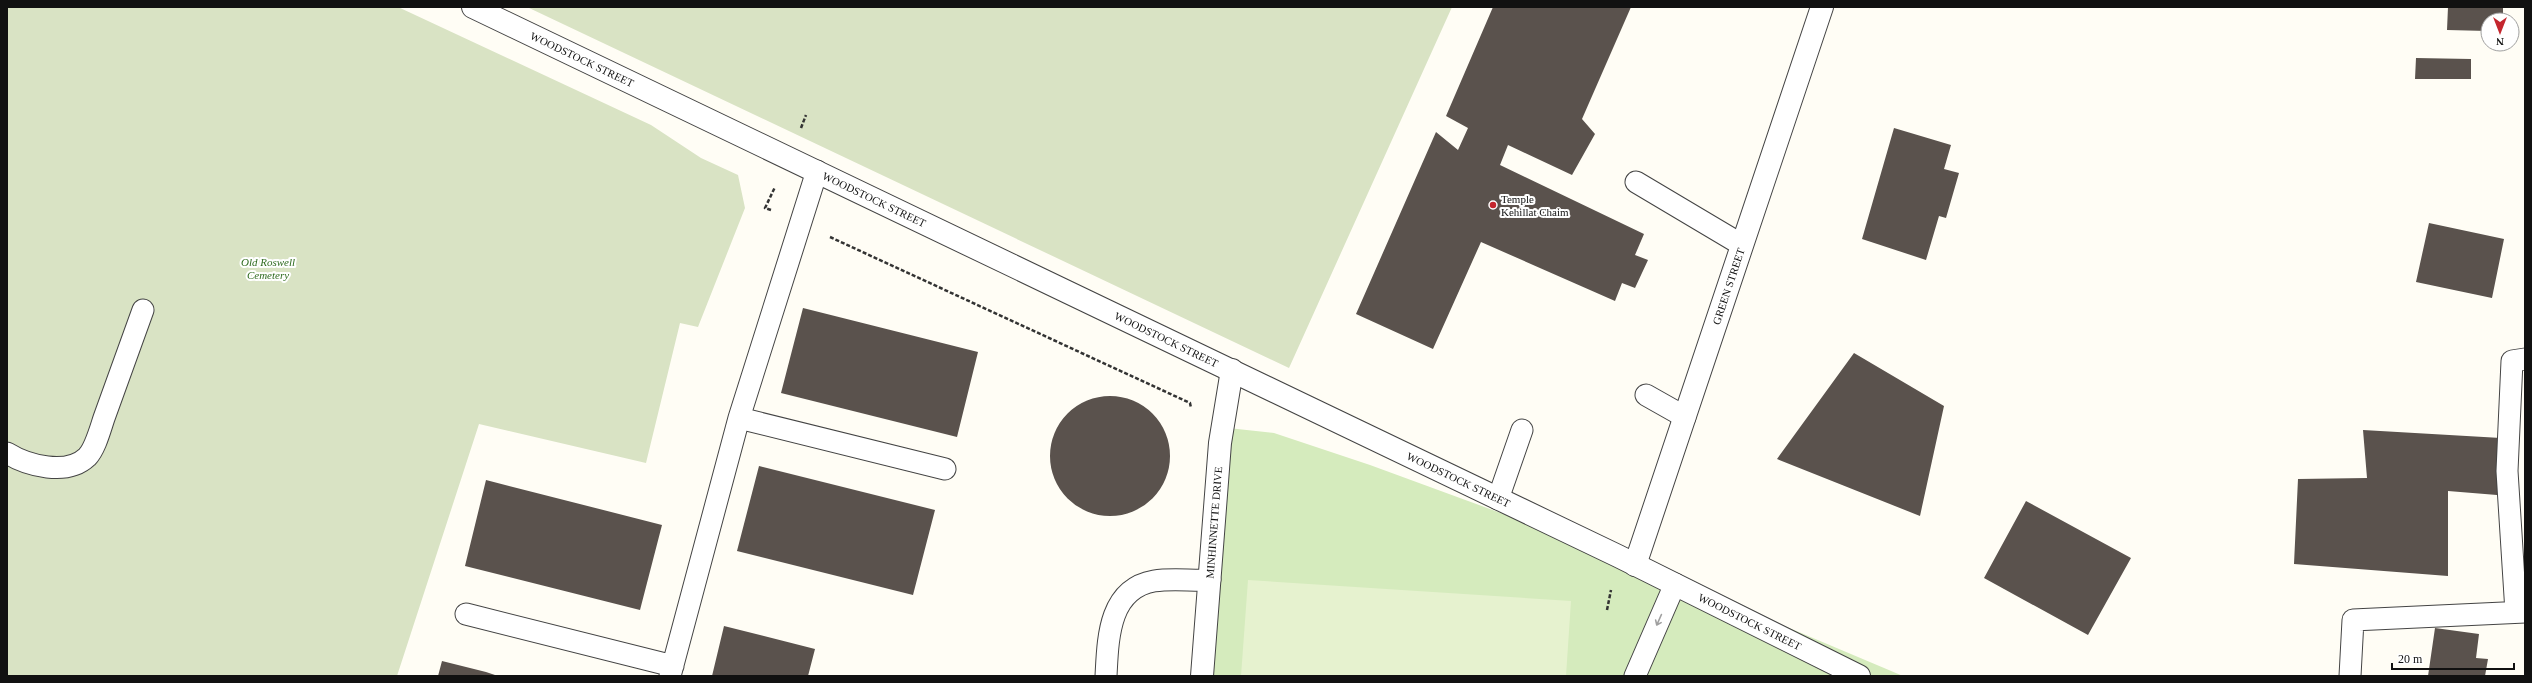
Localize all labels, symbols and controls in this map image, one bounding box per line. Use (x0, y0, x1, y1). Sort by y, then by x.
north arrow (2480, 12, 2520, 52)
street label: WOODSTOCK STREET (528, 29, 636, 89)
text: N (2496, 36, 2504, 48)
street label: WOODSTOCK STREET (821, 169, 928, 229)
place label: Temple Kehillat Chaim (1501, 193, 1569, 218)
marker: Temple Kehillat Chaim (1488, 200, 1498, 210)
street label: GREEN STREET (1710, 246, 1747, 326)
park label: Old Roswell Cemetery (241, 256, 295, 281)
street label: WOODSTOCK STREET (1113, 310, 1220, 369)
street label: WOODSTOCK STREET (1405, 450, 1512, 510)
street label: MINHINNETTE DRIVE (1204, 466, 1224, 579)
street label: WOODSTOCK STREET (1696, 591, 1803, 652)
one-way arrow (1655, 614, 1662, 626)
scale bar (2392, 645, 2514, 671)
text: 20 m (2398, 652, 2423, 666)

